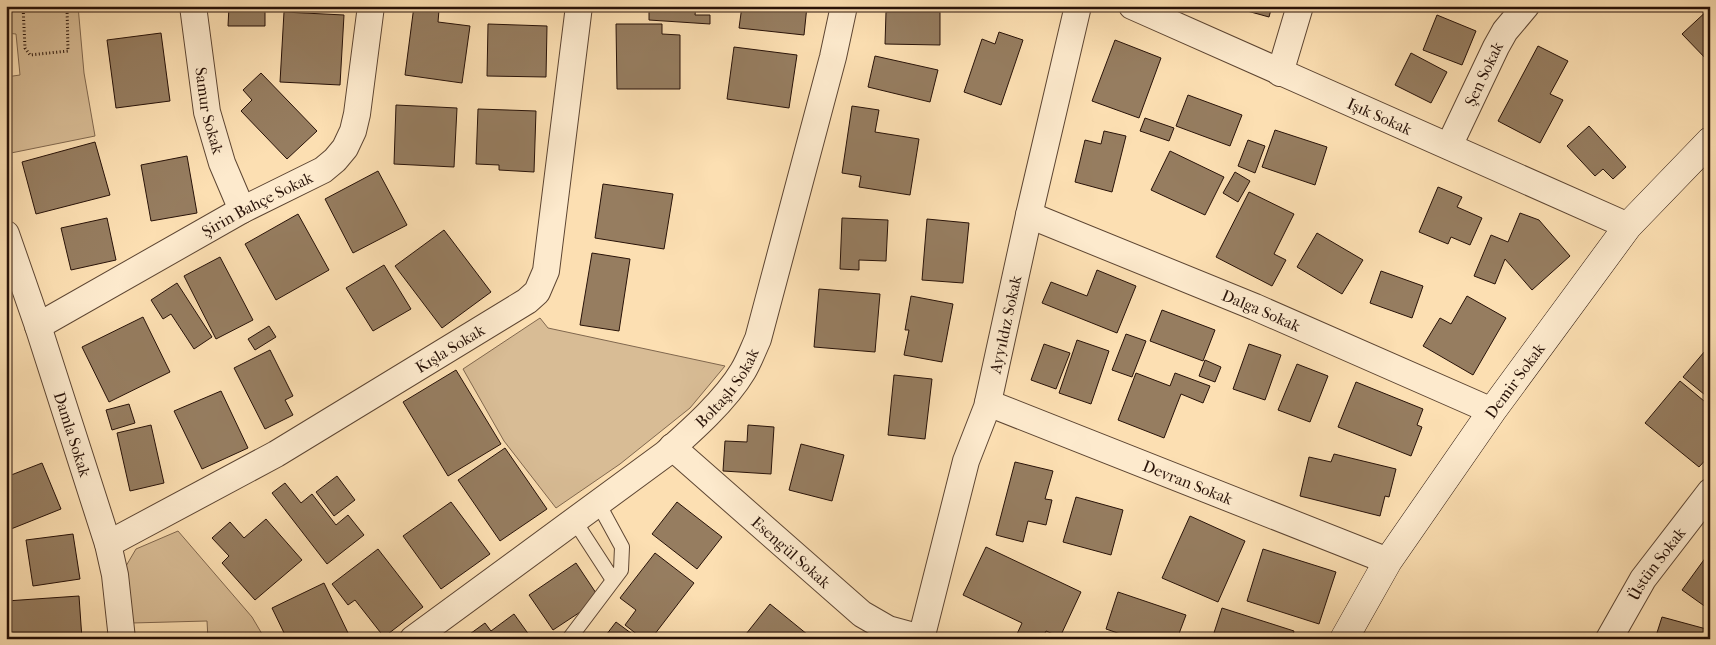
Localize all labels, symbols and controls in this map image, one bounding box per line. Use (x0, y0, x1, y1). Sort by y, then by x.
street label: Şen Sokak (1460, 37, 1507, 109)
street label: Samur Sokak (192, 66, 229, 157)
street label: Işık Sokak (1344, 93, 1416, 139)
street label: Şirin Bahçe Sokak (198, 167, 316, 240)
street label: Ayyıldız Sokak (985, 273, 1025, 376)
street label: Dalga Sokak (1219, 285, 1304, 336)
street label: Kışla Sokak (412, 319, 488, 376)
street label: Demir Sokak (1481, 339, 1549, 422)
street label: Boltaşlı Sokak (691, 345, 763, 431)
street label: Damla Sokak (50, 389, 96, 480)
street label: Devran Sokak (1140, 456, 1236, 509)
street label: Esengül Sokak (748, 512, 835, 592)
street label: Üstün Sokak (1623, 523, 1689, 604)

